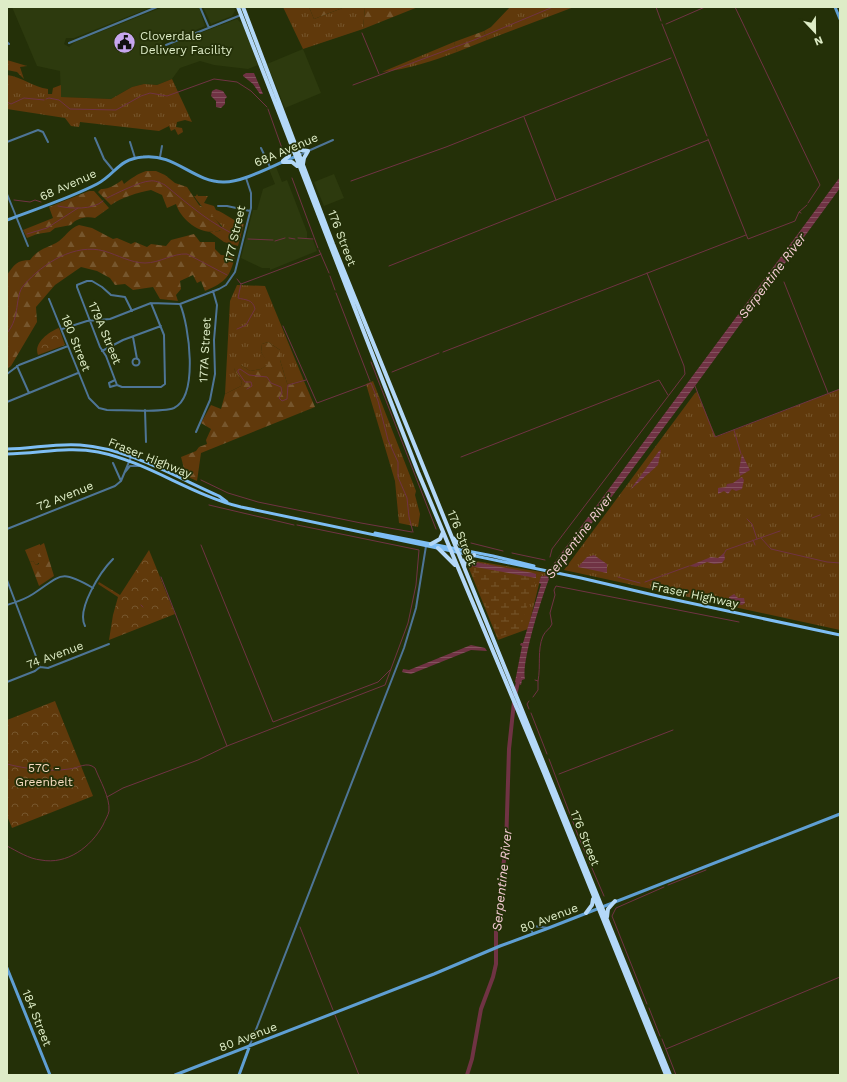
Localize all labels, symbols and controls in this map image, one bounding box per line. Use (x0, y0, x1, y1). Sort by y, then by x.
north arrow (795, 12, 835, 52)
place label: Cloverdale Delivery Facility (140, 29, 233, 57)
public building icon: Cloverdale Delivery Facility (111, 30, 137, 56)
text: N (812, 33, 825, 48)
street label: 68A Avenue (252, 130, 320, 170)
street label: 68 Avenue (37, 166, 99, 204)
street label: 177 Street (222, 204, 248, 264)
street label: 176 Street (325, 208, 359, 268)
water label: Serpentine River (735, 230, 809, 322)
street label: 179A Street (86, 300, 124, 366)
street label: 180 Street (58, 313, 94, 373)
street label: 177A Street (196, 317, 214, 383)
street label: Fraser Highway (106, 435, 194, 481)
street label: 72 Avenue (35, 478, 95, 514)
water label: Serpentine River (542, 490, 616, 582)
street label: 176 Street (445, 508, 479, 568)
street label: Fraser Highway (650, 579, 741, 611)
street label: 74 Avenue (25, 638, 85, 672)
park label: 57C - Greenbelt (15, 761, 73, 789)
street label: 176 Street (568, 808, 602, 868)
water label: Serpentine River (489, 827, 515, 932)
street label: 80 Avenue (518, 901, 580, 935)
street label: 184 Street (19, 988, 55, 1048)
street label: 80 Avenue (217, 1020, 279, 1054)

